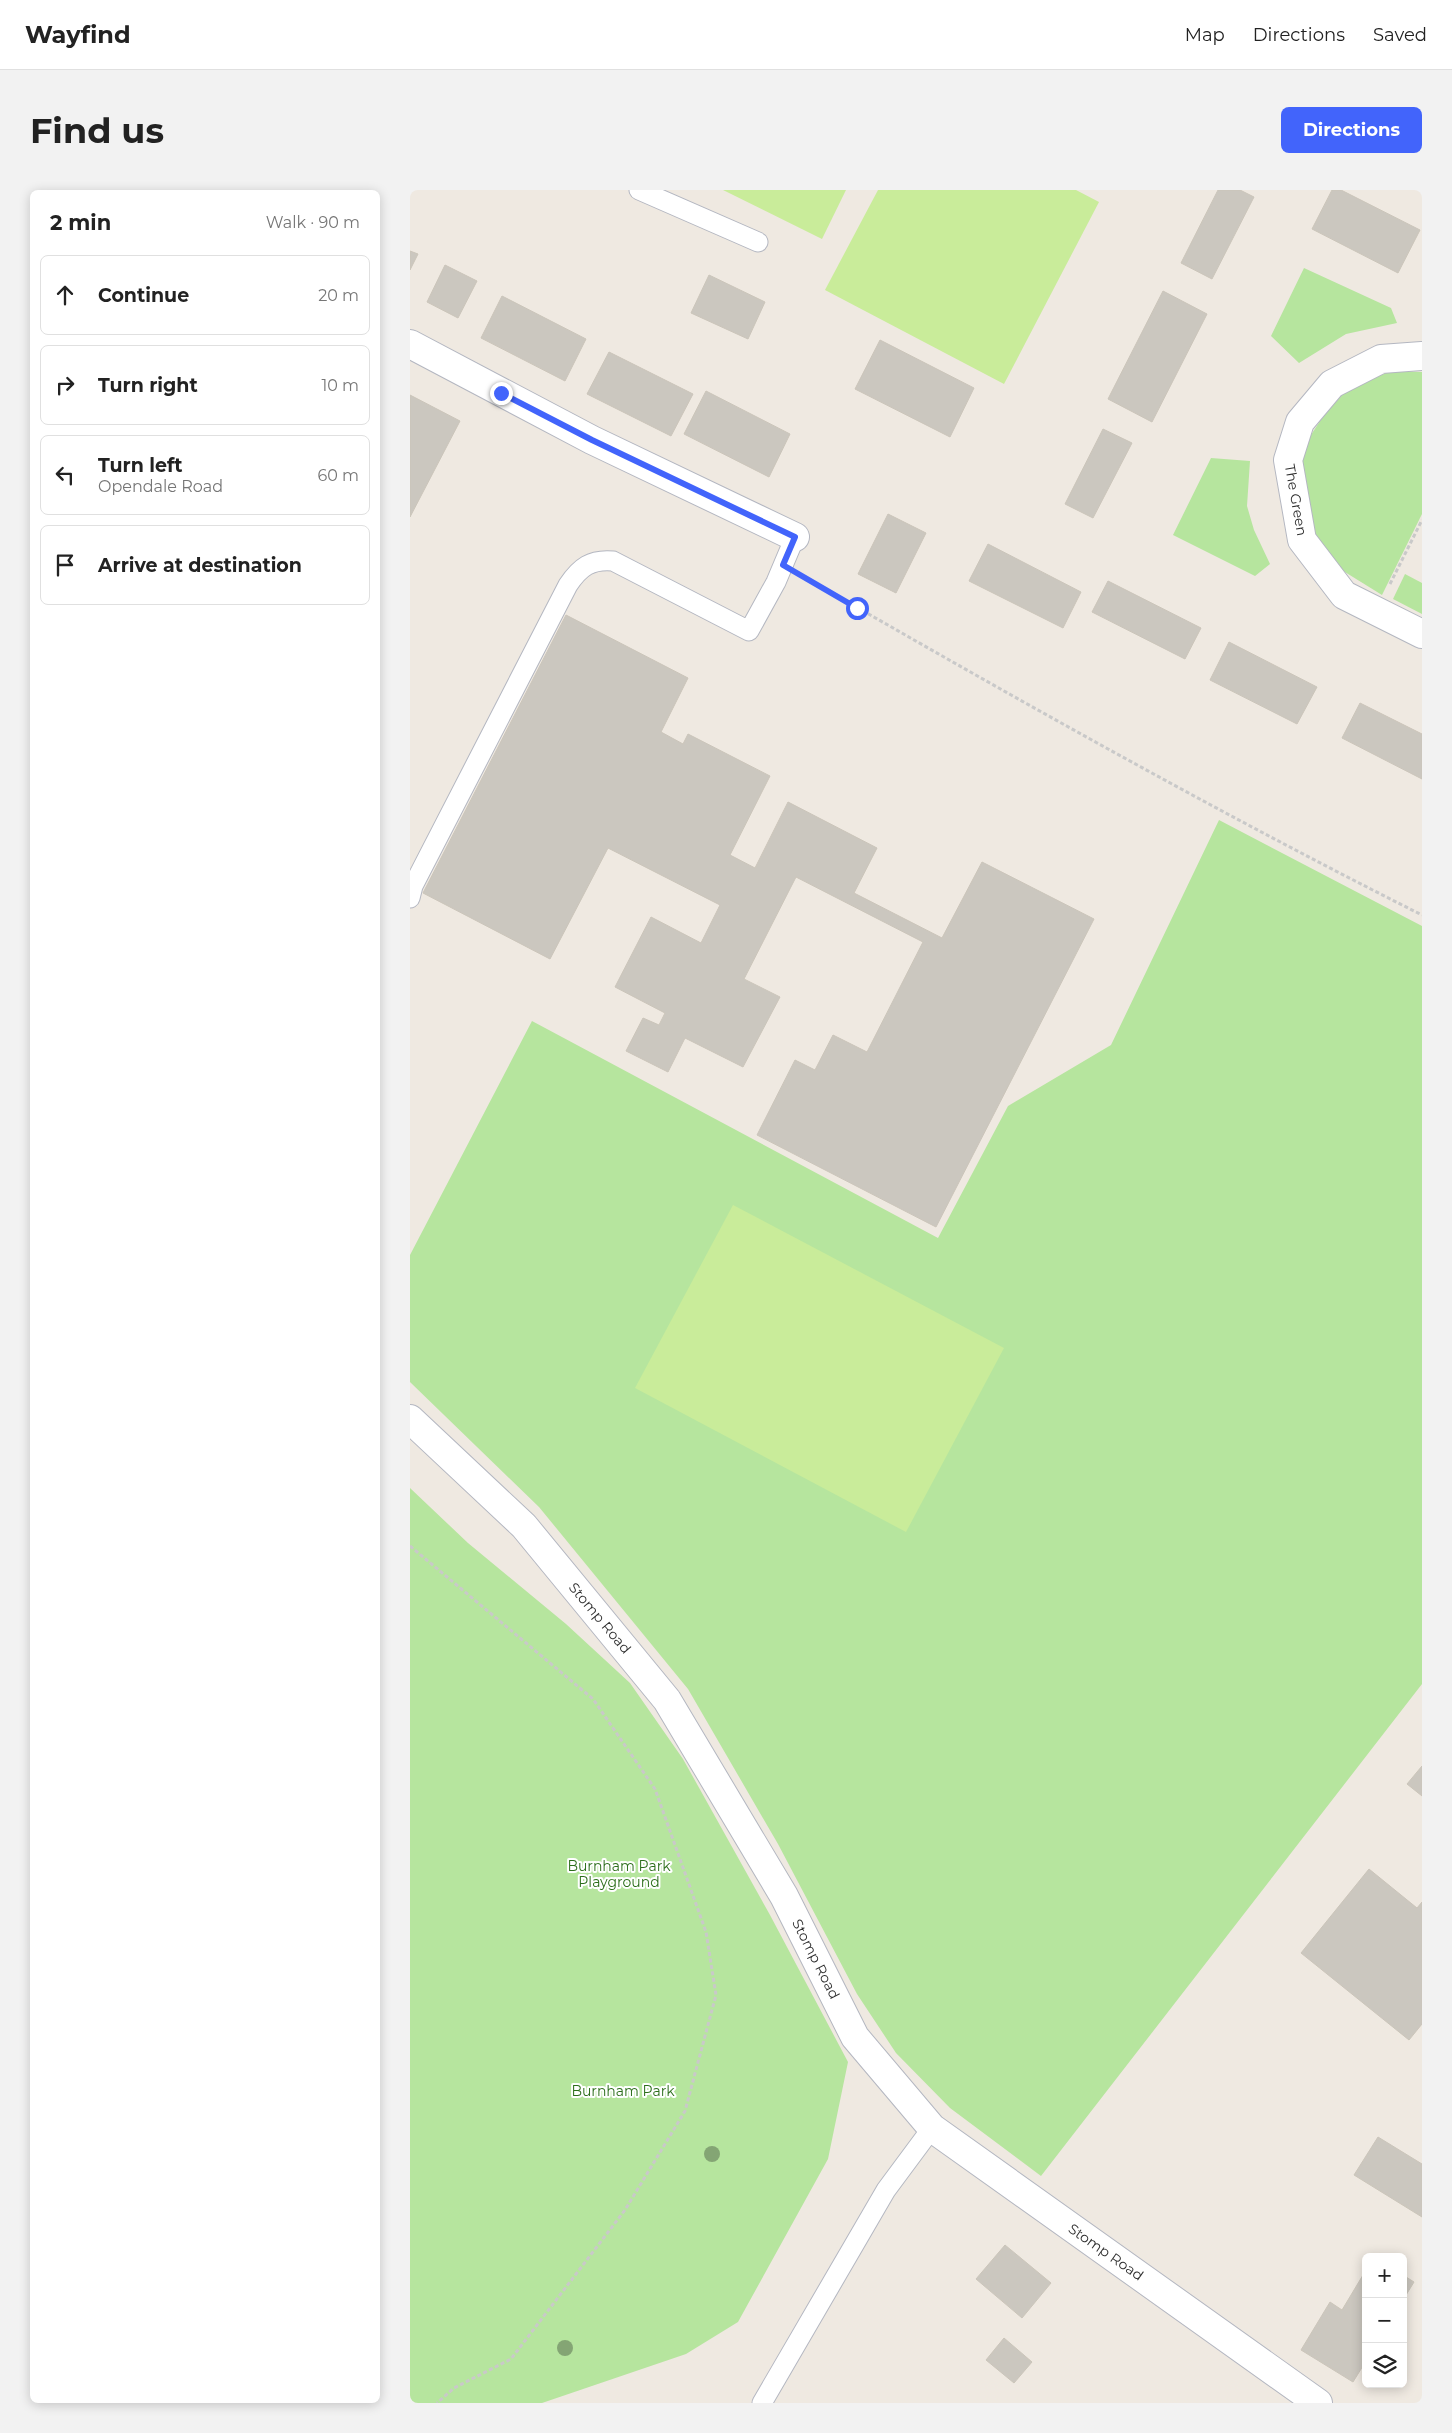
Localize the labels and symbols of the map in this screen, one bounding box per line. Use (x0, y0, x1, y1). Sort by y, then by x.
route end (490, 382, 513, 405)
street label: The Green (1281, 463, 1311, 537)
route start (846, 597, 869, 620)
street label: Stomp Road (565, 1579, 635, 1657)
park label: Burnham Park Playground (567, 1857, 671, 1891)
street label: Stomp Road (788, 1916, 844, 2002)
park label: Burnham Park (571, 2082, 675, 2100)
street label: Stomp Road (1065, 2220, 1147, 2284)

